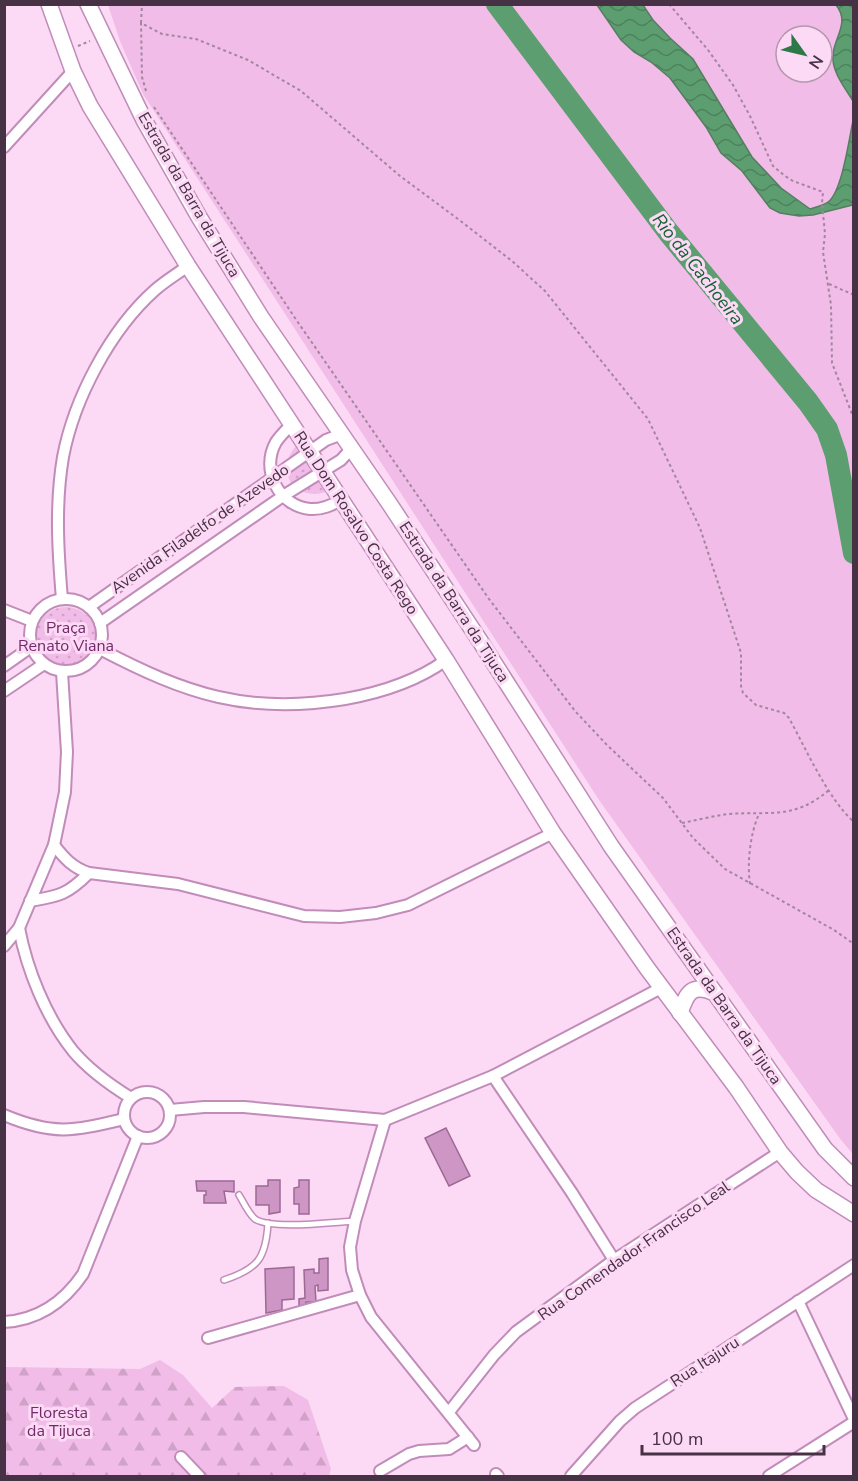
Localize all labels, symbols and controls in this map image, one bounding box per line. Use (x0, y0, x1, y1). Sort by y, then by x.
north arrow (774, 24, 834, 84)
text: N (803, 51, 828, 73)
street label: Estrada da Barra da Tijuca (133, 108, 245, 282)
water label: Rio da Cachoeira (647, 208, 749, 330)
street label: Rua Dom Rosalvo Costa Rego (288, 427, 424, 619)
street label: Avenida Filadelfo de Azevedo (106, 459, 294, 599)
street label: Estrada da Barra da Tijuca (394, 517, 514, 687)
park label: Praça Renato Viana (18, 617, 114, 657)
street label: Estrada da Barra da Tijuca (661, 923, 787, 1089)
street label: Rua Comendador Francisco Leal (534, 1176, 735, 1326)
street label: Rua Itajuru (666, 1332, 744, 1392)
park label: Floresta da Tijuca (27, 1402, 91, 1442)
scale bar (642, 1418, 824, 1456)
text: 100 m (651, 1427, 703, 1451)

